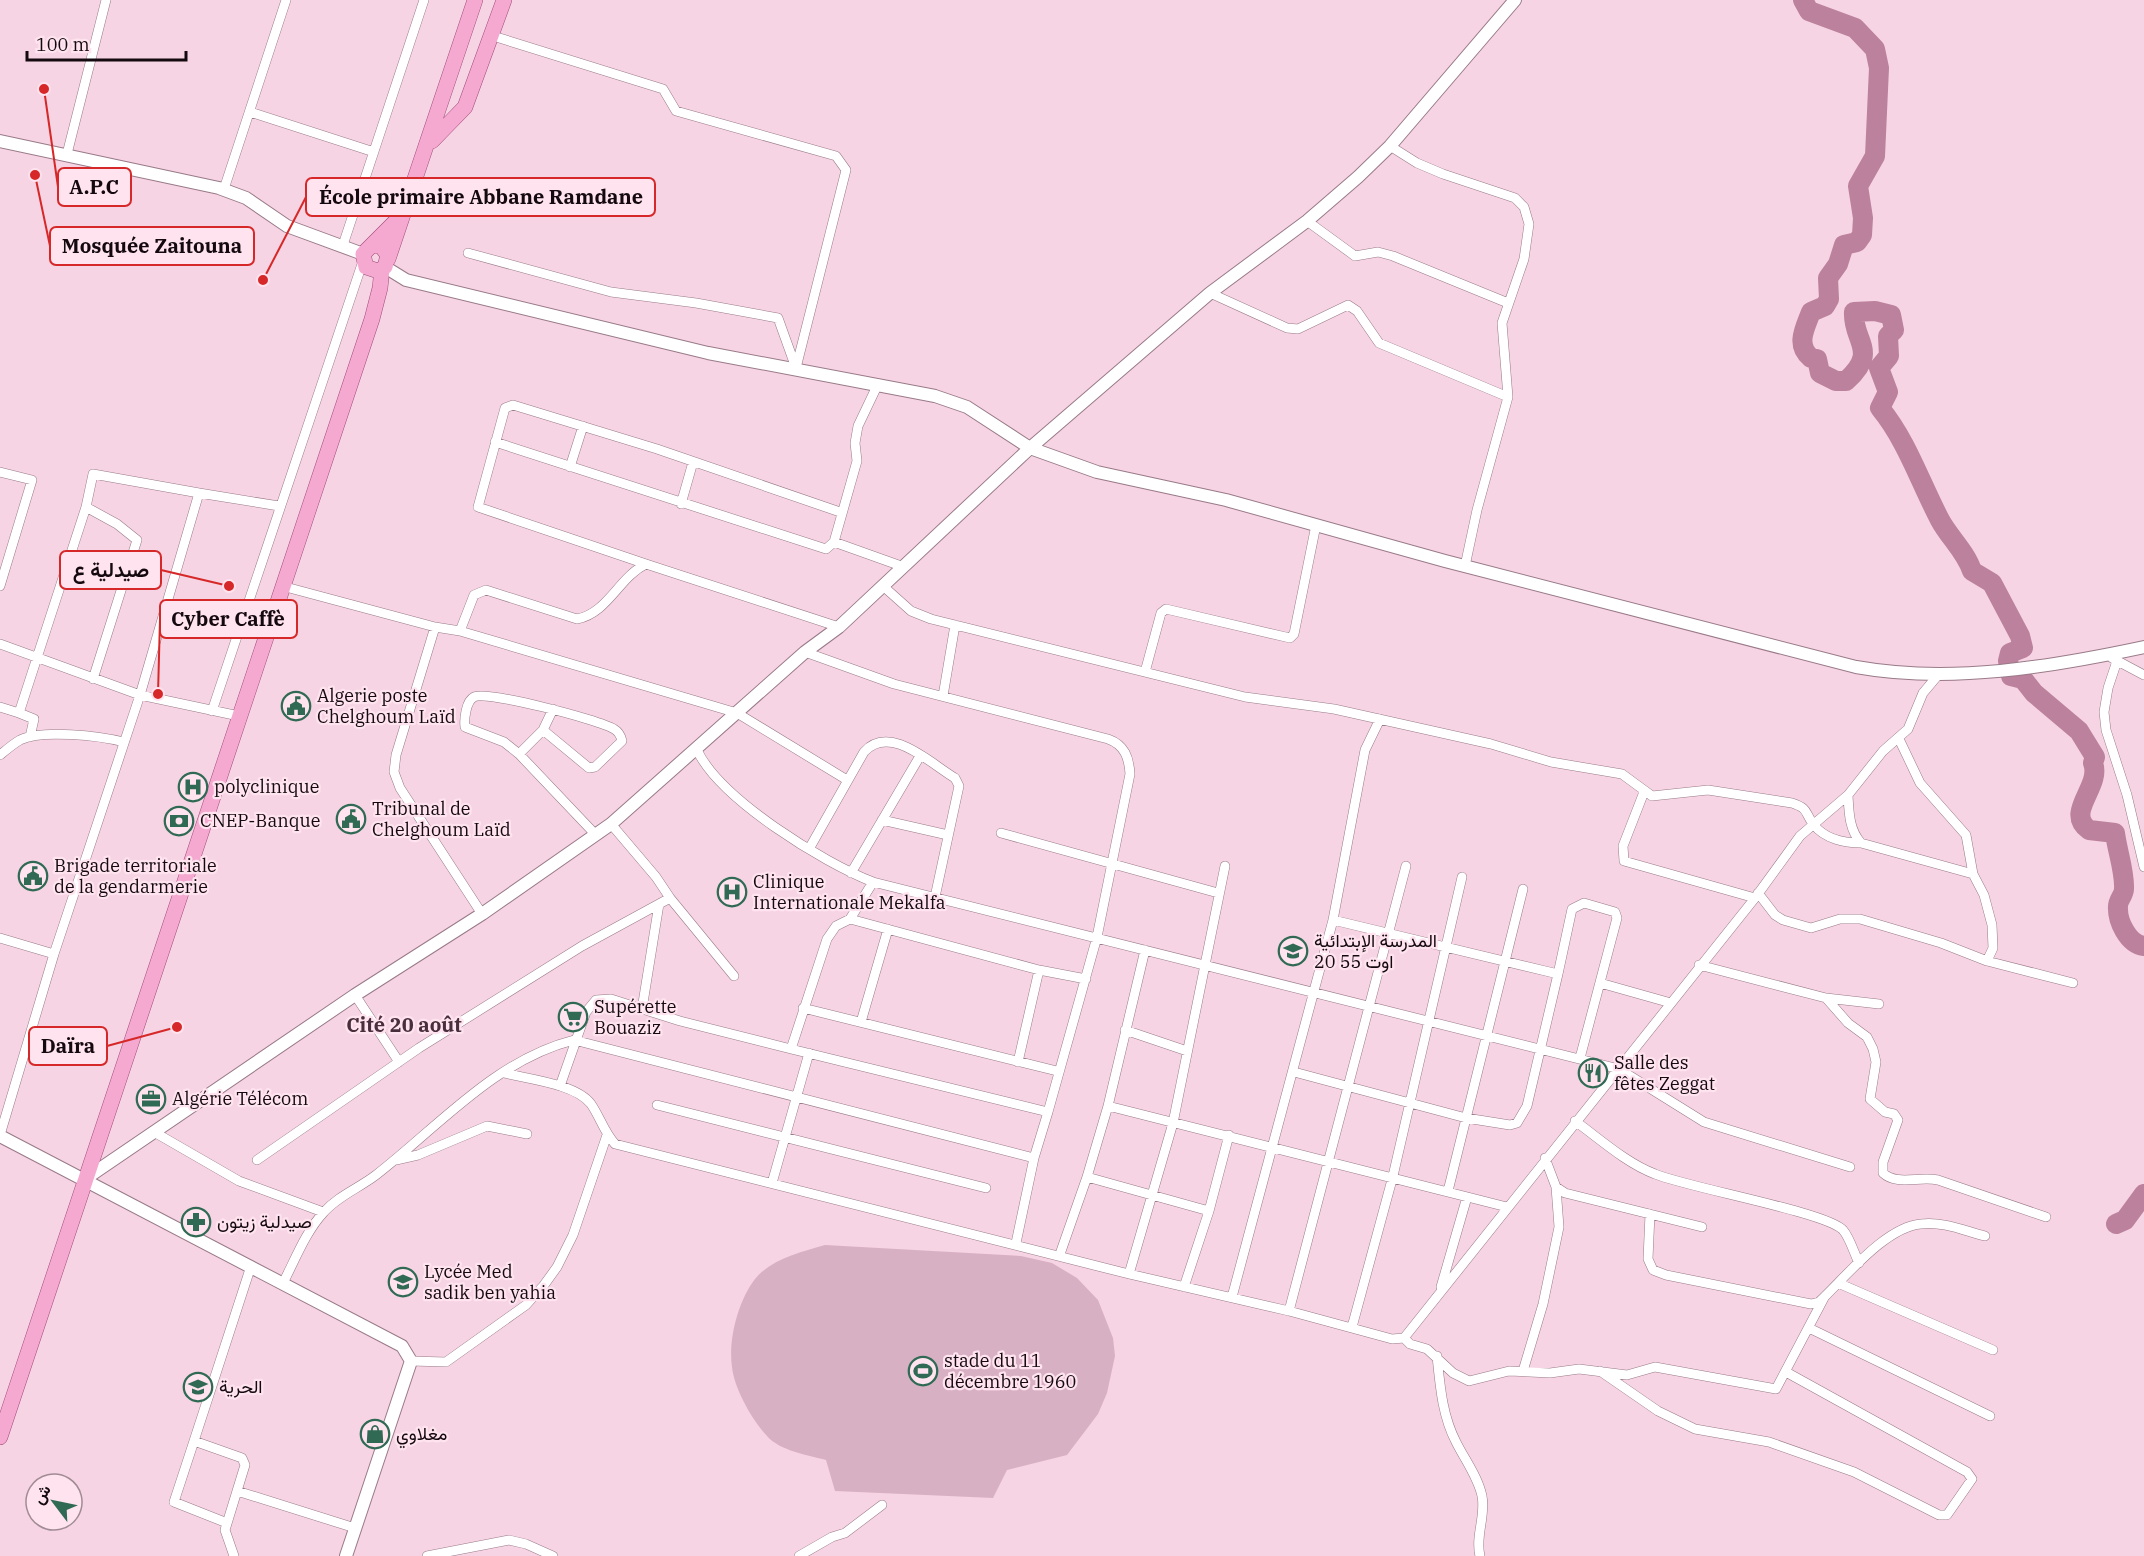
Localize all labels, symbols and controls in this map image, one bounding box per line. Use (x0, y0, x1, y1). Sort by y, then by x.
scale bar (27, 24, 186, 62)
text: 100 m (36, 33, 90, 56)
callout: A.P.C (58, 168, 131, 206)
text: A.P.C (69, 173, 119, 200)
callout: École primaire Abbane Ramdane (306, 178, 655, 216)
text: École primaire Abbane Ramdane (319, 183, 643, 210)
callout: Mosquée Zaitouna (50, 227, 254, 265)
text: Mosquée Zaitouna (62, 232, 242, 259)
callout: صيدلية ع (60, 551, 161, 589)
text: صيدلية ع (73, 556, 149, 584)
callout: Cyber Caffè (160, 600, 297, 638)
text: Cyber Caffè (171, 605, 285, 632)
place label: Algerie poste Chelghoum Laïd (317, 684, 456, 728)
public building icon: Algerie poste Chelghoum Laïd (280, 690, 312, 722)
hospital icon: polyclinique (177, 771, 209, 803)
place label: polyclinique (214, 775, 319, 798)
place label: Tribunal de Chelghoum Laïd (372, 797, 511, 841)
public building icon: Tribunal de Chelghoum Laïd (335, 803, 367, 835)
bank icon: CNEP-Banque (163, 805, 195, 837)
place label: CNEP-Banque (200, 809, 320, 832)
place label: Brigade territoriale de la gendarmerie (54, 854, 217, 898)
public building icon: Brigade territoriale de la gendarmerie (17, 860, 49, 892)
place label: Clinique Internationale Mekalfa (753, 870, 946, 914)
hospital icon: Clinique Internationale Mekalfa (716, 876, 748, 908)
place label: المدرسة الإبتدائية 20 اوت 55 (1314, 929, 1437, 973)
school or university icon: المدرسة الإبتدائية 20 اوت 55 (1277, 935, 1309, 967)
place label: Supérette Bouaziz (594, 995, 676, 1039)
supermarket icon: Supérette Bouaziz (557, 1001, 589, 1033)
district label: Cité 20 août (346, 1011, 462, 1038)
callout: Daïra (29, 1027, 107, 1065)
text: Daïra (41, 1032, 95, 1059)
place label: Salle des fêtes Zeggat (1614, 1051, 1715, 1095)
restaurant icon: Salle des fêtes Zeggat (1577, 1057, 1609, 1089)
office icon: Algérie Télécom (135, 1083, 167, 1115)
place label: Algérie Télécom (172, 1087, 308, 1110)
pharmacy icon: صيدلية زيتون (180, 1206, 212, 1238)
place label: صيدلية زيتون (217, 1210, 312, 1233)
place label: Lycée Med sadik ben yahia (424, 1260, 556, 1304)
school or university icon: Lycée Med sadik ben yahia (387, 1266, 419, 1298)
place label: stade du 11 décembre 1960 (944, 1349, 1076, 1393)
sports icon: stade du 11 décembre 1960 (907, 1355, 939, 1387)
school or university icon: الحرية (182, 1371, 214, 1403)
place label: الحرية (219, 1375, 263, 1398)
shop icon: مغلاوي (359, 1418, 391, 1450)
place label: مغلاوي (396, 1422, 447, 1449)
north arrow (24, 1472, 84, 1532)
text: ش (28, 1481, 55, 1508)

